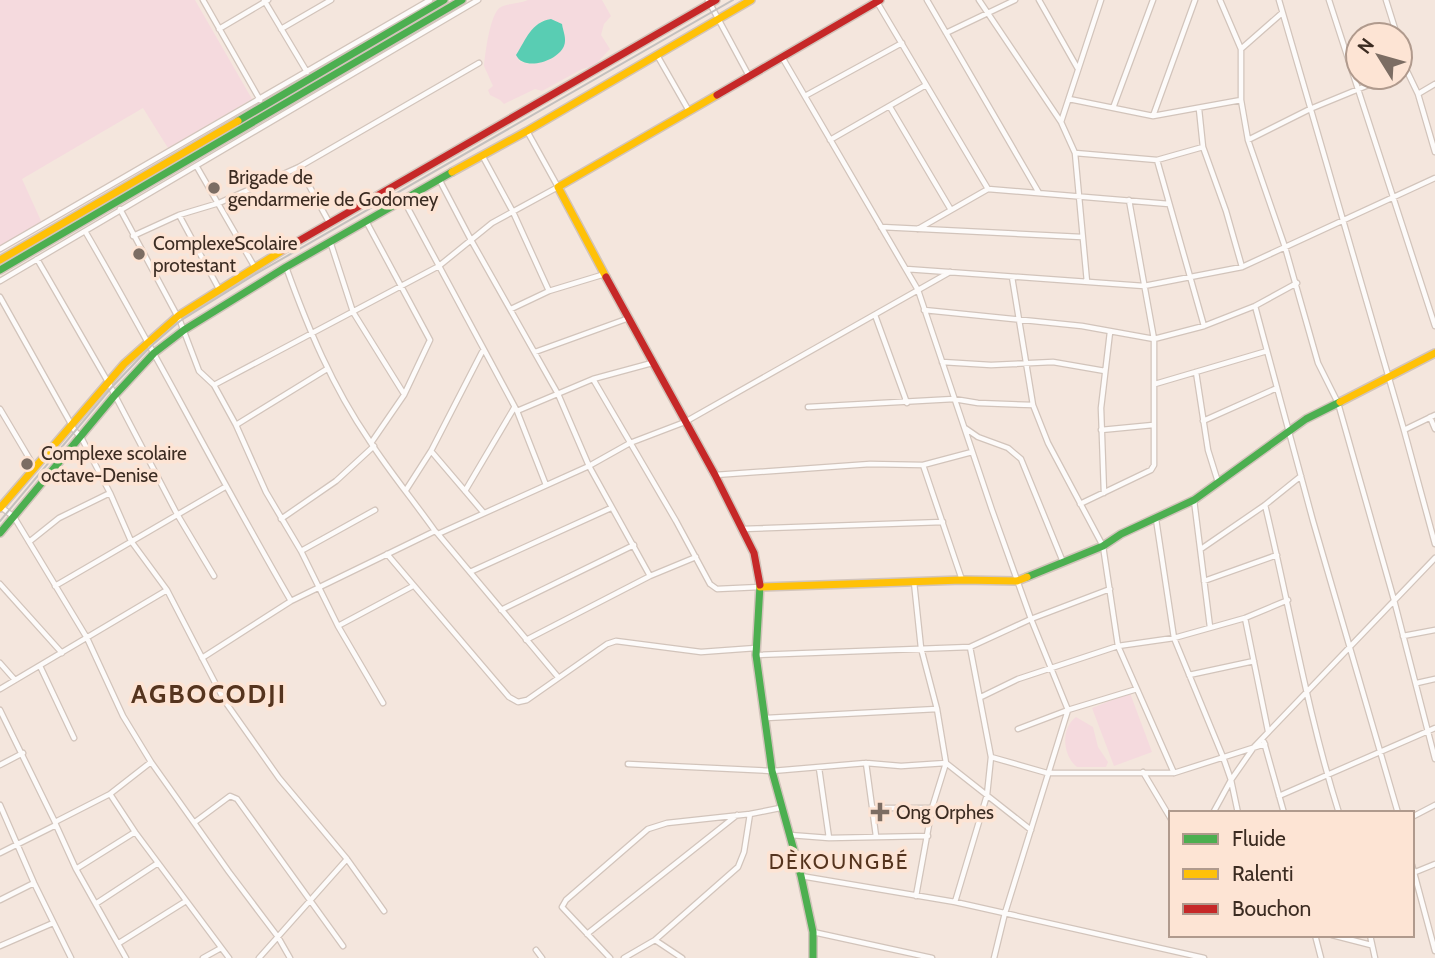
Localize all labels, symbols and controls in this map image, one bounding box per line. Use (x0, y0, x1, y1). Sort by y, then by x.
north arrow (1344, 21, 1414, 91)
text: N (1353, 34, 1379, 58)
place label: Brigade de gendarmerie de Godomey (228, 166, 439, 211)
marker: Brigade de gendarmerie de Godomey (206, 180, 222, 196)
place label: ComplexeScolaire protestant (153, 232, 298, 277)
marker: ComplexeScolaire protestant (131, 246, 147, 262)
place label: Complexe scolaire octave-Denise (41, 442, 187, 487)
marker: Complexe scolaire octave-Denise (19, 456, 35, 472)
district label: AGBOCODJI (131, 678, 287, 710)
place label: Ong Orphes (896, 801, 994, 824)
marker: Ong Orphes (870, 802, 890, 822)
legend (1169, 811, 1414, 937)
text: Fluide (1232, 826, 1286, 851)
district label: DÈKOUNGBÉ (769, 849, 909, 874)
text: Ralenti (1232, 861, 1293, 886)
text: Bouchon (1232, 896, 1311, 921)

